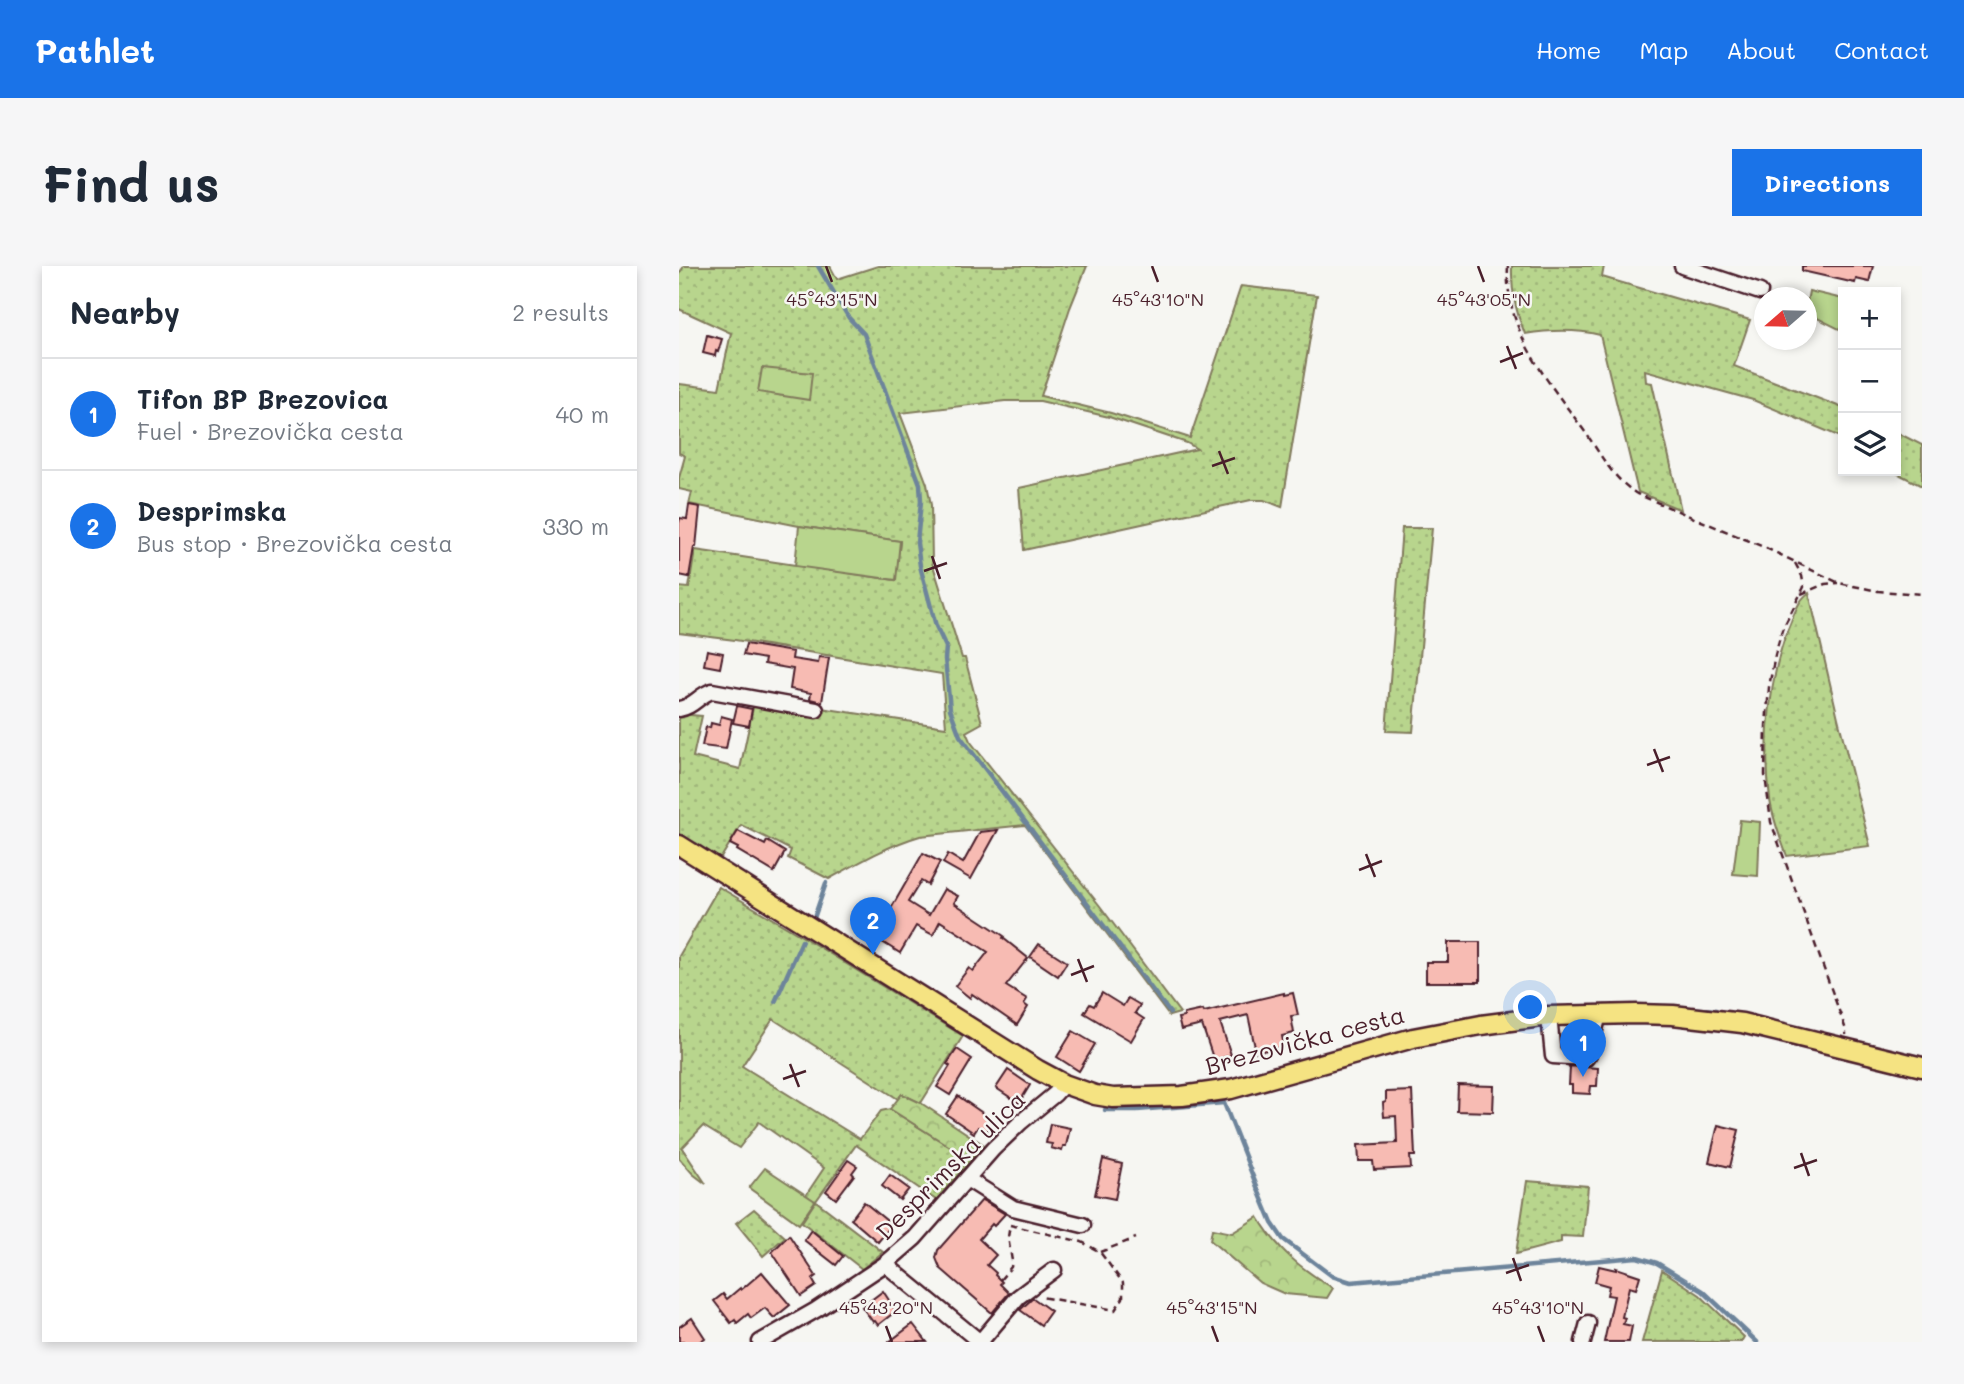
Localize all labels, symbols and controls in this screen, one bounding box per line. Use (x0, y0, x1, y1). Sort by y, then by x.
text: Pathlet (35, 28, 155, 71)
text: Home (1536, 34, 1601, 65)
text: Map (1639, 34, 1688, 65)
text: About (1726, 34, 1796, 65)
text: Contact (1834, 34, 1929, 65)
button: Directions (1732, 149, 1922, 216)
text: Find us (42, 151, 220, 214)
text: 45°43'15"N (786, 287, 878, 311)
text: 45°43'10"N (1112, 287, 1204, 311)
text: 45°43'05"N (1437, 287, 1531, 311)
north arrow (1754, 287, 1817, 350)
map controls (1838, 287, 1901, 476)
button: + (1838, 287, 1901, 350)
text: Nearby (70, 292, 180, 332)
text: 2 results (512, 297, 609, 327)
button: − (1838, 350, 1901, 413)
text: Tifon BP Brezovica (137, 382, 388, 416)
text: 1 (88, 399, 98, 429)
text: 40 m (556, 399, 609, 429)
button: layers (1838, 413, 1901, 476)
text: Fuel · Brezovička cesta (137, 416, 404, 446)
text: Desprimska (137, 494, 287, 528)
text: 2 (87, 511, 99, 541)
text: 330 m (542, 511, 609, 541)
text: Bus stop · Brezovička cesta (137, 528, 453, 558)
pin: 2 (850, 897, 896, 955)
your location (1513, 990, 1547, 1024)
street label: Brezovička cesta (1202, 998, 1408, 1081)
pin: 1 (1560, 1019, 1606, 1077)
street label: Desprimska ulica (869, 1084, 1031, 1246)
text: 45°43'20"N (839, 1295, 933, 1319)
text: 45°43'15"N (1166, 1295, 1258, 1319)
text: 45°43'10"N (1492, 1295, 1584, 1319)

